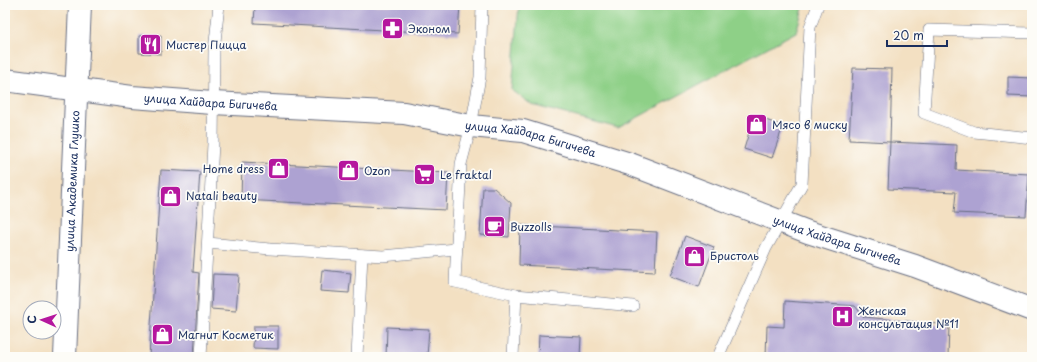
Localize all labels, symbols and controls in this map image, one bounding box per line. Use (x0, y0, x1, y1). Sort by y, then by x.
pharmacy icon: Эконом (380, 16, 406, 42)
place label: Эконом (408, 20, 450, 37)
scale bar (887, 22, 947, 48)
text: 20 m (893, 26, 924, 44)
restaurant icon: Мистер Пицца (137, 32, 163, 58)
place label: Мистер Пицца (166, 36, 246, 53)
street label: улица Хайдара Бигичева (143, 89, 278, 114)
street label: улица Академика Глушко (60, 110, 83, 252)
shop icon: Мясо в миску (743, 112, 769, 138)
street label: улица Хайдара Бигичева (464, 116, 598, 161)
place label: Мясо в миску (772, 116, 848, 133)
shop icon: Home dress (266, 156, 292, 182)
shop icon: Ozon (335, 158, 361, 184)
place label: Home dress (203, 160, 264, 177)
place label: Ozon (364, 162, 390, 179)
supermarket icon: Le fraktal (411, 162, 437, 188)
place label: Le fraktal (440, 166, 492, 183)
shop icon: Natali beauty (157, 183, 183, 209)
place label: Natali beauty (186, 187, 257, 204)
street label: улица Хайдара Бигичева (771, 210, 904, 269)
cafe icon: Buzzolls (482, 214, 508, 240)
place label: Buzzolls (510, 218, 552, 235)
shop icon: Бристоль (682, 243, 708, 269)
place label: Бристоль (710, 247, 759, 264)
north arrow (22, 300, 62, 340)
place label: Женская консультация №11 (858, 302, 959, 332)
hospital icon: Женская консультация №11 (830, 304, 856, 330)
text: С (23, 315, 40, 324)
shop icon: Магнит Косметик (149, 322, 175, 348)
place label: Магнит Косметик (178, 326, 274, 343)

